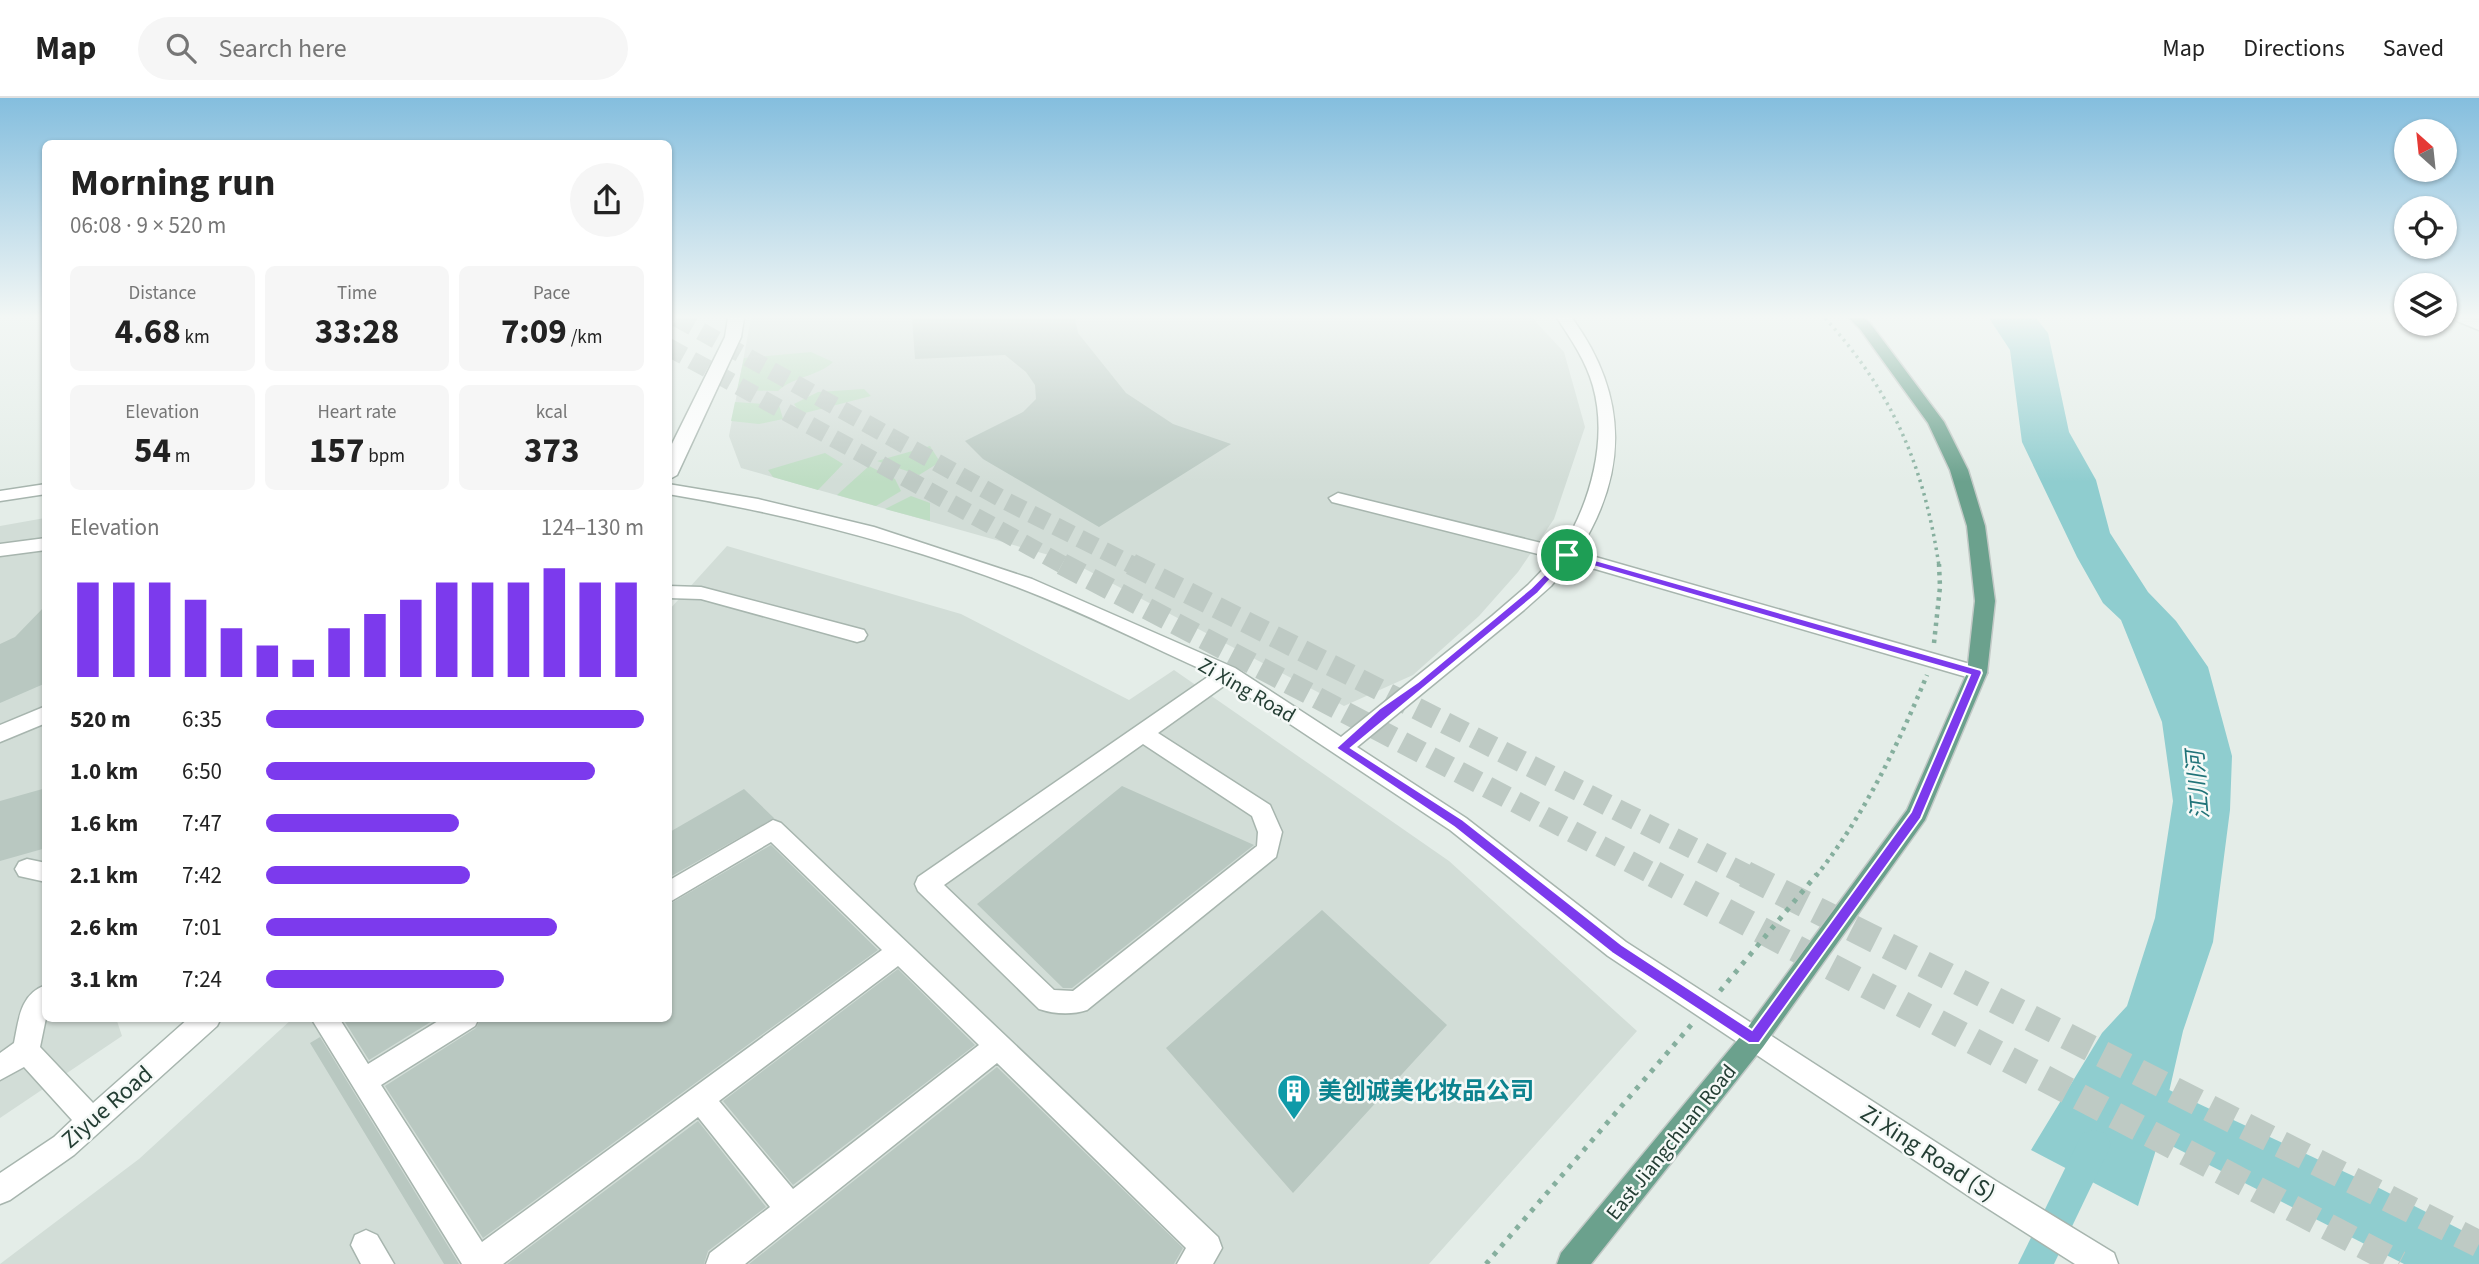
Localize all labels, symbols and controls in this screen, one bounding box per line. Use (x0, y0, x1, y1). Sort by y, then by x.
search box (138, 17, 628, 80)
text: Map (35, 25, 96, 72)
icon: search (162, 29, 200, 67)
text: Search here (218, 30, 347, 67)
text: Map (2162, 31, 2205, 66)
text: Directions (2243, 31, 2345, 66)
text: Saved (2383, 31, 2444, 66)
north arrow (2394, 119, 2457, 182)
map controls (2394, 119, 2457, 336)
text: Morning run (70, 156, 275, 210)
button: share (570, 163, 644, 237)
button: locate (2394, 196, 2457, 259)
text: 06:08 · 9 × 520 m (70, 209, 226, 242)
button: layers (2394, 273, 2457, 336)
text: Distance (129, 280, 196, 307)
text: Time (337, 280, 377, 307)
text: Pace (533, 280, 570, 307)
text: 4.68 (115, 307, 181, 357)
text: 33:28 (315, 307, 399, 357)
text: 7:09 (501, 307, 567, 357)
text: km (181, 324, 210, 351)
text: /km (567, 324, 602, 351)
text: Elevation (125, 399, 199, 426)
text: Heart rate (317, 399, 396, 426)
text: kcal (536, 399, 568, 426)
text: 54 (134, 426, 171, 476)
text: 157 (309, 426, 364, 476)
text: 373 (524, 426, 579, 476)
text: m (171, 443, 191, 470)
text: bpm (364, 443, 405, 470)
text: Elevation (70, 511, 160, 544)
text: 124–130 m (541, 511, 644, 544)
pin (1537, 525, 1597, 585)
icon: arrive (1548, 536, 1586, 574)
street label: Zi Xing Road (1193, 650, 1301, 730)
text: 520 m (70, 703, 131, 736)
text: 6:35 (182, 703, 222, 736)
water label: 江川河 (2178, 745, 2217, 821)
text: 1.0 km (70, 755, 138, 788)
text: 6:50 (182, 755, 222, 788)
text: 1.6 km (70, 807, 138, 840)
text: 7:47 (182, 807, 222, 840)
text: 2.1 km (70, 859, 138, 892)
text: 7:42 (182, 859, 222, 892)
text: 2.6 km (70, 911, 138, 944)
text: 7:01 (182, 911, 222, 944)
text: 3.1 km (70, 963, 138, 996)
text: 7:24 (182, 963, 222, 996)
street label: Ziyue Road (54, 1057, 160, 1157)
street label: East Jiangchuan Road (1599, 1058, 1743, 1226)
building icon: 美创诚美化妆品公司 (1275, 1072, 1313, 1121)
place label: 美创诚美化妆品公司 (1318, 1074, 1534, 1109)
street label: Zi Xing Road (S) (1853, 1096, 2003, 1210)

